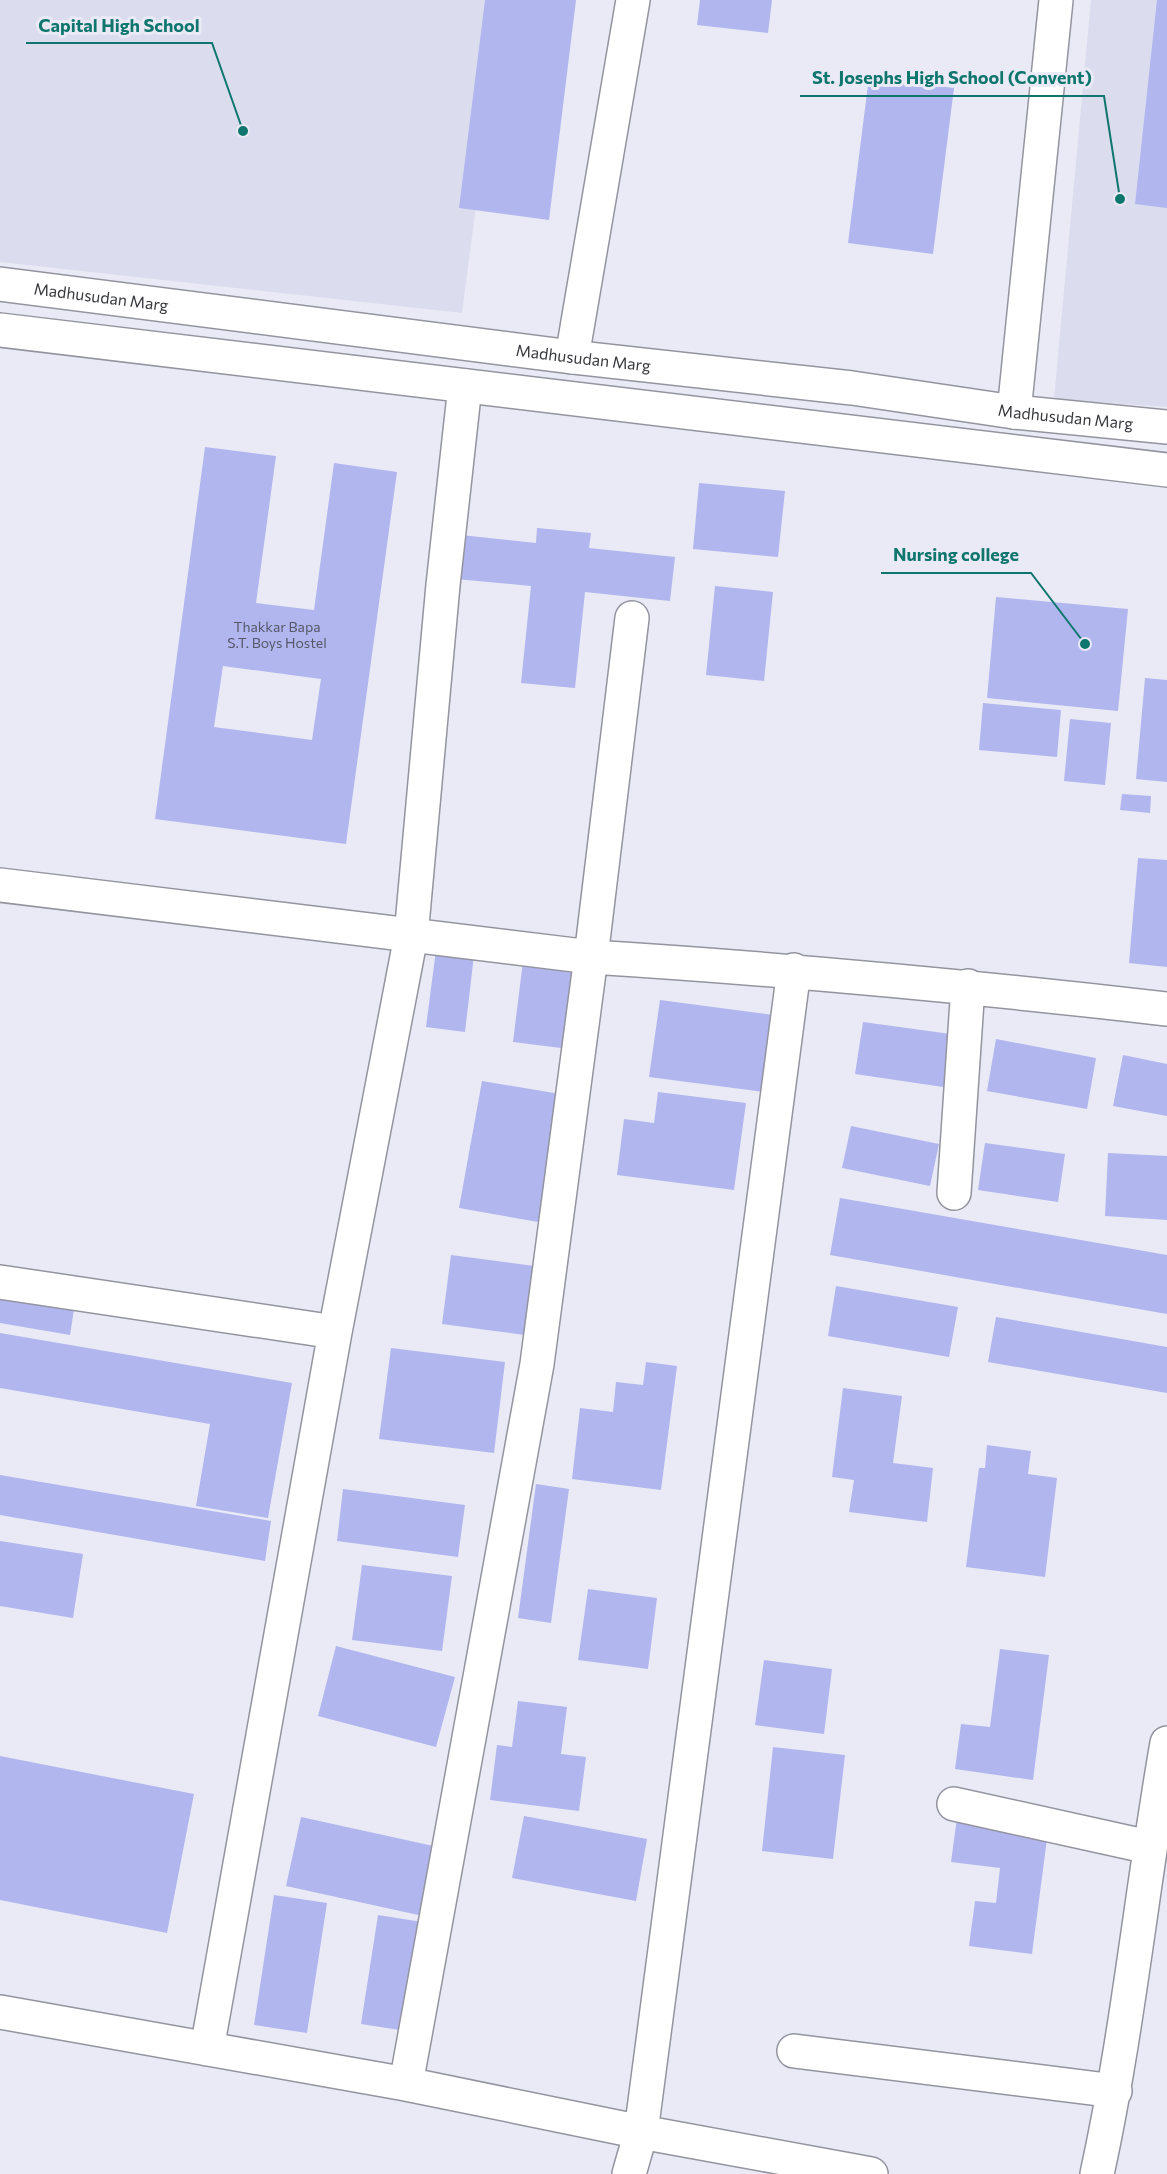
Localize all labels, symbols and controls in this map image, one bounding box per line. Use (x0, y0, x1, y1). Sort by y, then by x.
callout: Capital High School (26, 7, 212, 43)
text: Capital High School (38, 14, 200, 36)
callout: St. Josephs High School (Convent) (800, 60, 1104, 96)
text: St. Josephs High School (Convent) (812, 66, 1092, 88)
street label: Madhusudan Marg (33, 278, 170, 314)
street label: Madhusudan Marg (515, 340, 652, 375)
street label: Madhusudan Marg (997, 400, 1134, 433)
callout: Nursing college (881, 537, 1031, 573)
text: Nursing college (893, 543, 1019, 565)
house number: Thakkar Bapa S.T. Boys Hostel (227, 618, 327, 651)

